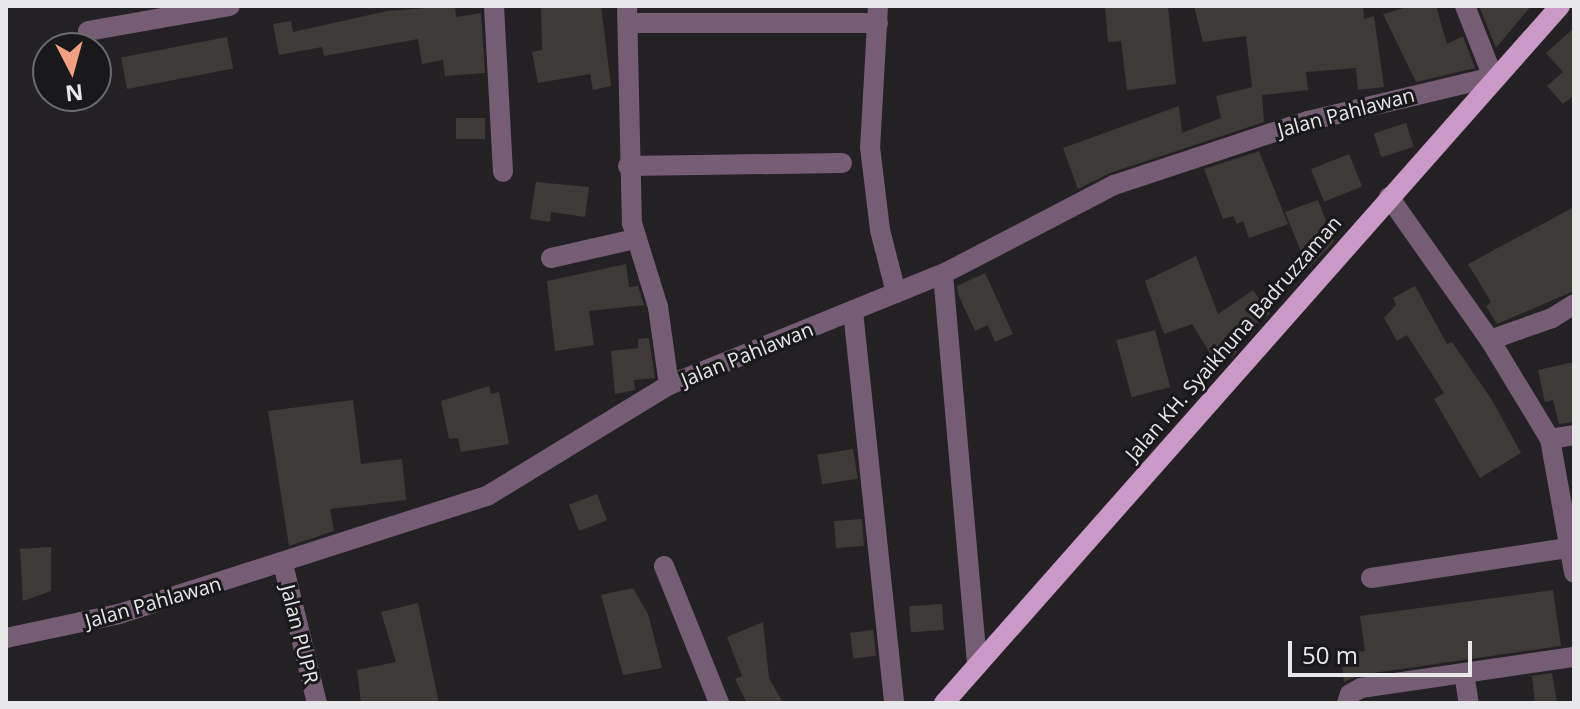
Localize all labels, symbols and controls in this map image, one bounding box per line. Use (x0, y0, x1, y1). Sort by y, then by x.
north arrow (32, 32, 112, 112)
text: N (64, 78, 85, 110)
street label: Jalan Pahlawan (1275, 82, 1417, 142)
street label: Jalan KH. Syaikhuna Badruzzaman (1120, 211, 1346, 465)
street label: Jalan Pahlawan (677, 317, 817, 391)
street label: Jalan Pahlawan (82, 571, 224, 633)
street label: Jalan PUPR (276, 582, 324, 686)
scale bar (1292, 625, 1476, 675)
text: 50 m (1302, 638, 1358, 671)

